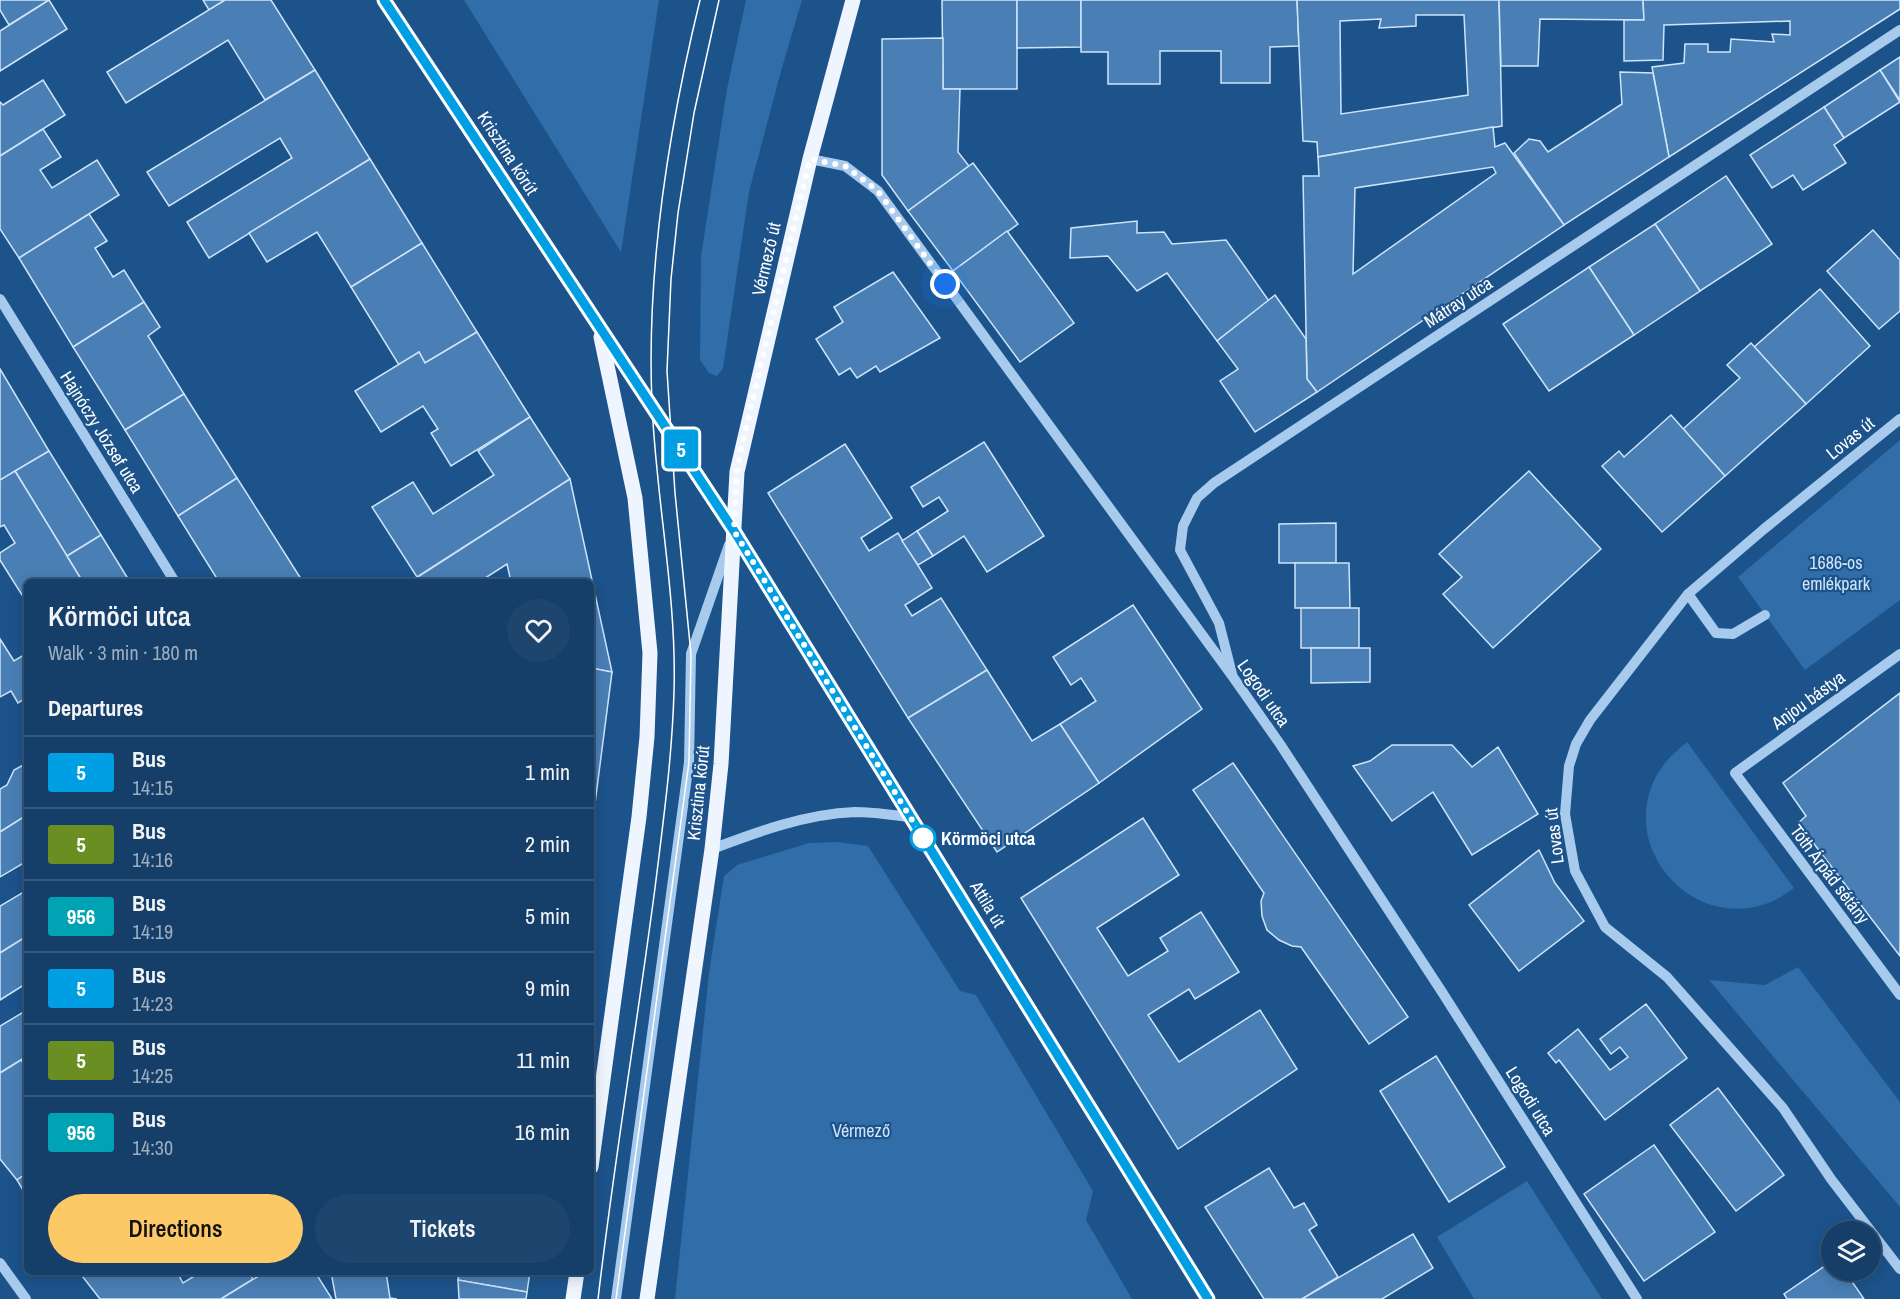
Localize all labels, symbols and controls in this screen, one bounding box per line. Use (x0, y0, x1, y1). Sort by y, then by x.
street label: Krisztina körút (472, 106, 544, 200)
street label: Vérmező út (745, 220, 787, 298)
your location (930, 269, 960, 299)
street label: Mátray utca (1419, 271, 1497, 333)
street label: Hajnóczy József utca (54, 366, 150, 498)
street label: Lovas út (1820, 411, 1880, 465)
line badge: 5 (662, 430, 700, 468)
text: 5 (676, 435, 686, 464)
park label: 1686-os emlékpark (1802, 550, 1871, 596)
text: Körmöci utca (48, 597, 191, 635)
button: heart (507, 599, 570, 662)
text: Walk · 3 min · 180 m (48, 639, 198, 666)
street label: Logodi utca (1232, 654, 1296, 732)
street label: Anjou bástya (1765, 665, 1850, 736)
text: Departures (48, 693, 143, 723)
text: Bus (132, 744, 166, 774)
street label: Krisztina körút (681, 744, 715, 842)
text: 1 min (525, 757, 570, 787)
text: 5 (76, 758, 86, 787)
text: 14:15 (132, 774, 173, 801)
street label: Lovas út (1538, 807, 1570, 865)
text: Bus (132, 816, 166, 846)
street label: Tóth Árpád sétány (1784, 819, 1876, 929)
marker: Körmöci utca (910, 825, 936, 851)
place label: Körmöci utca (941, 826, 1036, 851)
text: 2 min (525, 829, 570, 859)
text: 5 (76, 830, 86, 859)
text: 14:16 (132, 846, 173, 873)
street label: Attila út (964, 875, 1012, 932)
text: Bus (132, 888, 166, 918)
text: 5 min (525, 901, 570, 931)
text: 956 (67, 902, 95, 931)
text: 14:19 (132, 918, 173, 945)
text: Bus (132, 960, 166, 990)
text: 9 min (525, 973, 570, 1003)
text: 5 (76, 974, 86, 1003)
text: 14:23 (132, 990, 173, 1017)
text: Bus (132, 1032, 166, 1062)
text: 11 min (516, 1045, 570, 1075)
text: 5 (76, 1046, 86, 1075)
text: 14:25 (132, 1062, 173, 1089)
street label: Logodi utca (1500, 1062, 1562, 1140)
text: Bus (132, 1104, 166, 1134)
text: 16 min (515, 1117, 570, 1147)
text: 956 (67, 1118, 95, 1147)
park label: Vérmező (832, 1118, 890, 1143)
text: 14:30 (132, 1134, 173, 1161)
button: Directions (48, 1194, 303, 1263)
button: Tickets (315, 1194, 570, 1263)
map controls (1821, 1221, 1881, 1281)
button: layers (1821, 1221, 1881, 1281)

